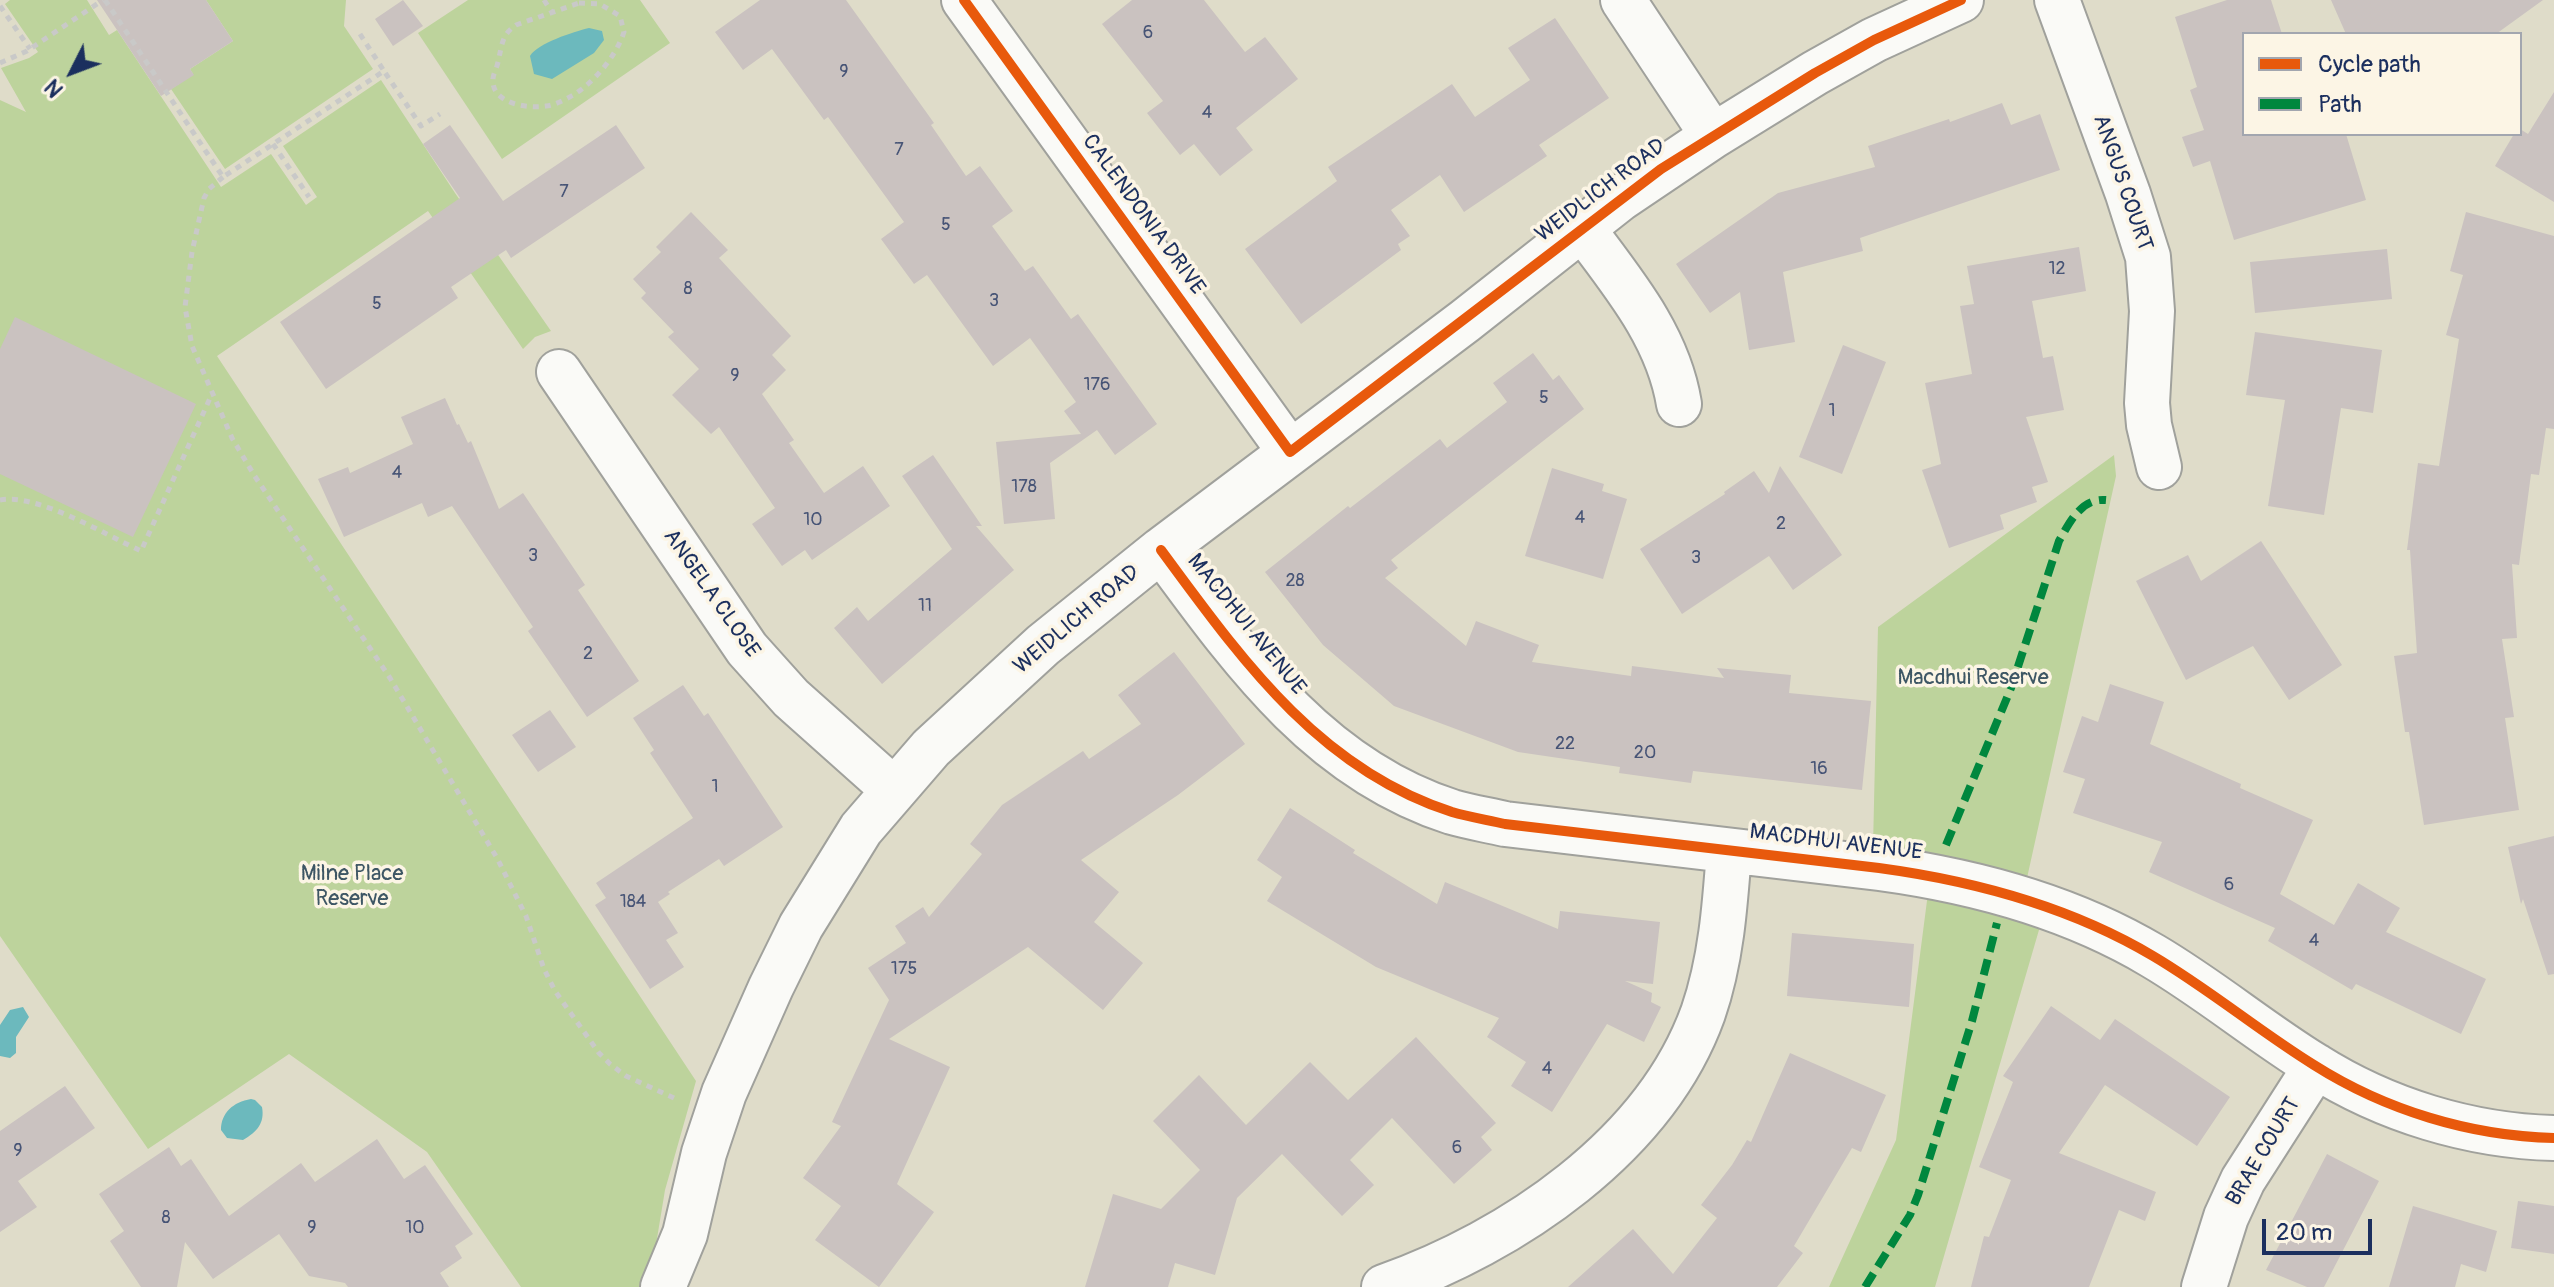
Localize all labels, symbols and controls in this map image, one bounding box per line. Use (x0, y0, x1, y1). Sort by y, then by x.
house number: 6 (1143, 22, 1153, 44)
north arrow (32, 32, 112, 112)
legend (2242, 32, 2522, 136)
text: Cycle path (2318, 50, 2421, 79)
house number: 9 (839, 61, 849, 83)
text: N (39, 73, 70, 103)
text: Path (2318, 90, 2362, 119)
house number: 4 (1202, 102, 1212, 124)
street label: ANGUS COURT (2086, 112, 2158, 254)
street label: CALENDONIA DRIVE (1076, 129, 1210, 301)
street label: WEIDLICH ROAD (1531, 134, 1671, 248)
house number: 7 (894, 139, 904, 161)
house number: 7 (559, 181, 569, 203)
house number: 5 (941, 214, 951, 236)
house number: 12 (2048, 258, 2066, 280)
house number: 8 (683, 278, 693, 300)
house number: 3 (989, 290, 999, 312)
house number: 5 (372, 293, 382, 315)
house number: 9 (730, 365, 740, 387)
house number: 176 (1083, 374, 1111, 396)
house number: 5 (1539, 387, 1549, 409)
house number: 1 (1828, 400, 1836, 422)
house number: 4 (392, 462, 402, 484)
house number: 178 (1011, 476, 1037, 498)
house number: 4 (1575, 507, 1585, 529)
house number: 10 (803, 509, 823, 531)
house number: 2 (1776, 513, 1786, 535)
street label: ANGELA CLOSE (657, 525, 765, 663)
house number: 3 (528, 545, 538, 567)
house number: 3 (1691, 547, 1701, 569)
street label: MACDHUI AVENUE (1181, 549, 1311, 701)
street label: WEIDLICH ROAD (1009, 560, 1145, 680)
house number: 28 (1285, 570, 1305, 592)
house number: 11 (918, 595, 932, 617)
house number: 2 (583, 643, 593, 665)
park label: Macdhui Reserve (1898, 665, 2048, 691)
house number: 22 (1555, 733, 1575, 755)
house number: 20 (1634, 742, 1656, 764)
house number: 16 (1810, 758, 1828, 780)
house number: 1 (711, 776, 719, 798)
street label: MACDHUI AVENUE (1748, 819, 1924, 867)
park label: Milne Place Reserve (301, 861, 403, 912)
house number: 6 (2224, 874, 2234, 896)
house number: 184 (620, 891, 646, 913)
house number: 4 (2309, 930, 2319, 952)
house number: 175 (891, 958, 917, 980)
house number: 4 (1542, 1058, 1552, 1080)
street label: BRAE COURT (2221, 1093, 2307, 1211)
house number: 6 (1452, 1137, 1462, 1159)
house number: 9 (13, 1140, 23, 1162)
scale bar (2266, 1203, 2376, 1253)
house number: 8 (161, 1207, 171, 1229)
house number: 9 (307, 1217, 317, 1239)
house number: 10 (405, 1217, 425, 1239)
text: 20 m (2276, 1218, 2332, 1247)

